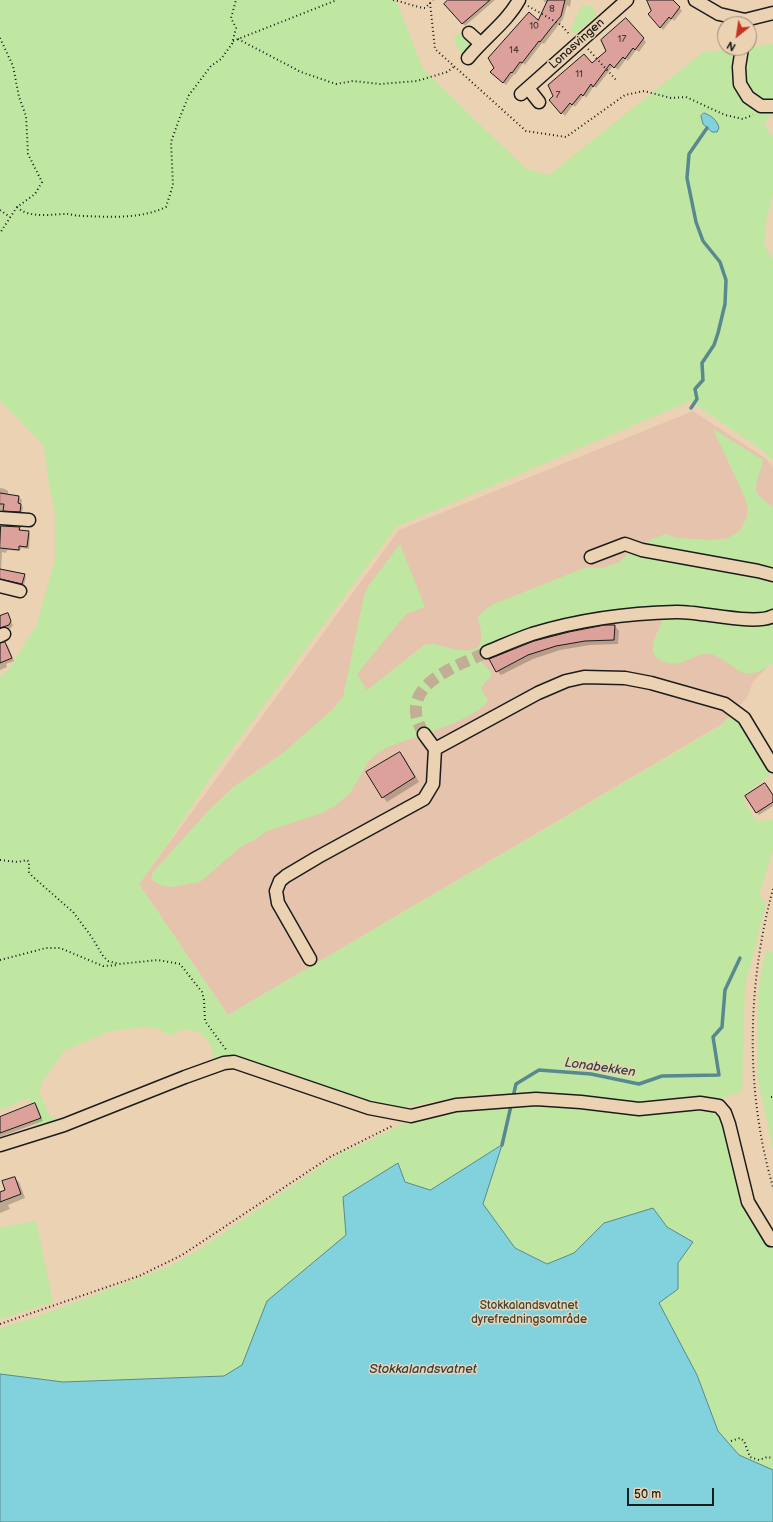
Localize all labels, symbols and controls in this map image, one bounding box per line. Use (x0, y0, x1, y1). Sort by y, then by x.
house number: 8 (549, 3, 555, 15)
street label: Lonasvingen (547, 16, 607, 72)
north arrow (717, 16, 757, 56)
house number: 10 (529, 20, 539, 32)
house number: 17 (618, 33, 626, 45)
text: N (724, 38, 738, 54)
house number: 14 (509, 44, 519, 56)
house number: 11 (575, 68, 583, 80)
house number: 7 (556, 89, 560, 101)
water label: Lonabekken (564, 1055, 636, 1081)
park label: Stokkalandsvatnet dyrefredningsområde (471, 1299, 587, 1327)
water label: Stokkalandsvatnet (369, 1362, 477, 1378)
scale bar (629, 1480, 716, 1506)
text: 50 m (634, 1487, 661, 1502)

